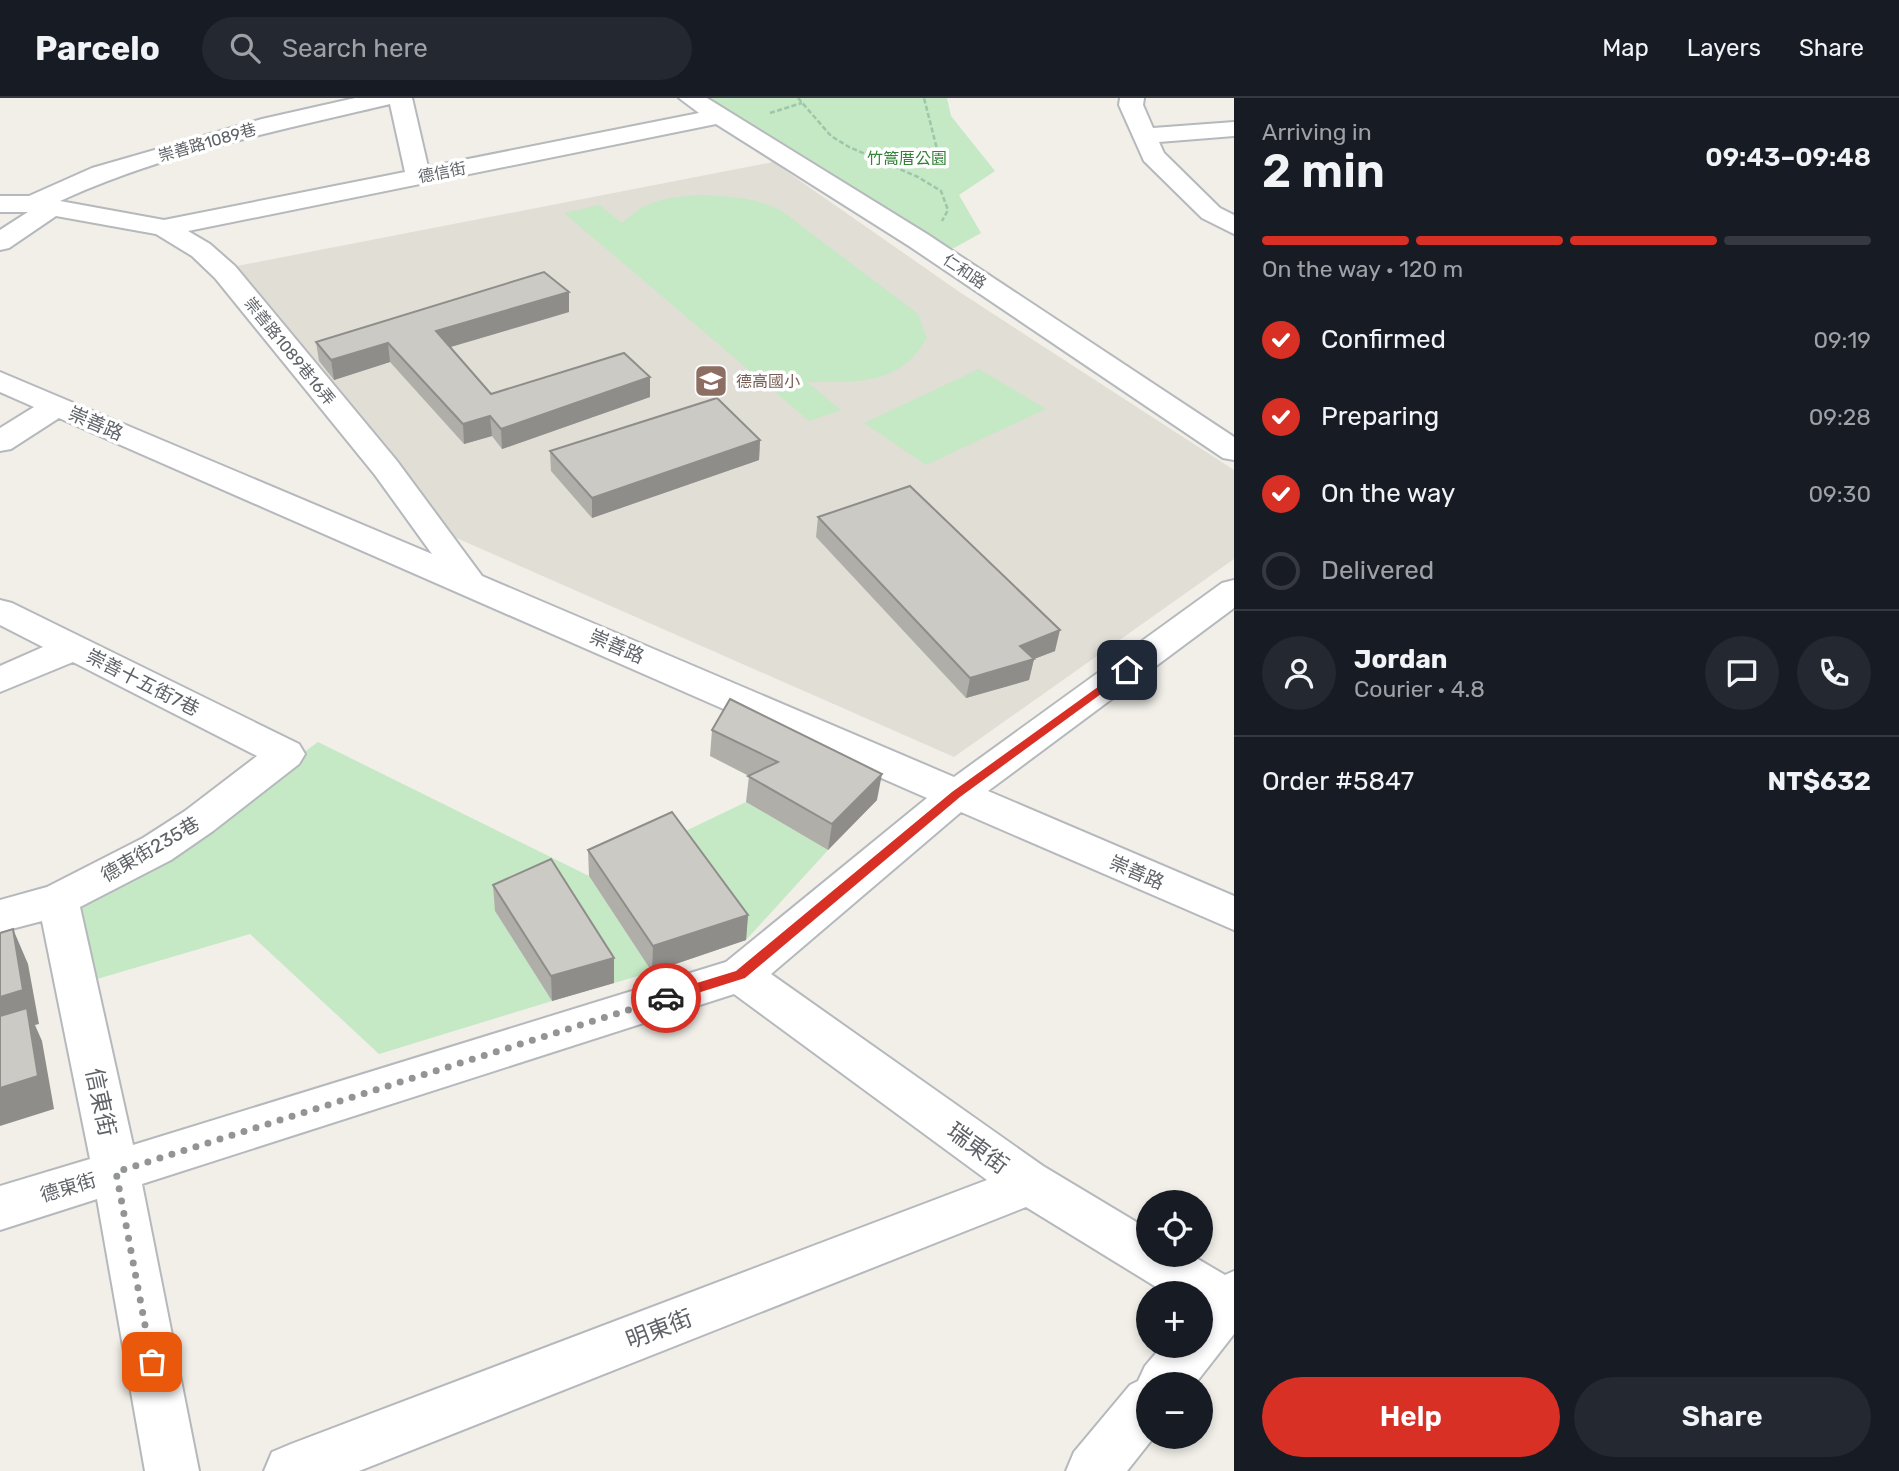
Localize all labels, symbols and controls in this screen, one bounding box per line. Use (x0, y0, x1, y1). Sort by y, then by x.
search box (202, 17, 692, 80)
text: Parcelo (35, 29, 160, 68)
icon: search (226, 29, 264, 67)
text: Search here (282, 33, 428, 64)
text: Map (1602, 34, 1649, 62)
text: Layers (1687, 34, 1761, 62)
text: Share (1799, 34, 1864, 62)
text: Arriving in (1262, 118, 1372, 146)
street label: 崇善路1089巷 (156, 119, 258, 165)
text: 09:43–09:48 (1705, 142, 1871, 173)
text: 2 min (1262, 144, 1385, 199)
park label: 竹篙厝公園 (867, 149, 947, 168)
street label: 德信街 (417, 159, 467, 186)
street label: 仁和路 (940, 250, 990, 293)
text: On the way · 120 m (1262, 255, 1463, 283)
street label: 崇善路1089巷16弄 (240, 294, 339, 409)
icon: check (1262, 321, 1300, 359)
text: Confirmed (1321, 324, 1446, 355)
text: 09:19 (1813, 326, 1871, 354)
school or university icon: 德高國小 (692, 362, 730, 400)
place label: 德高國小 (736, 372, 800, 391)
icon: check (1262, 398, 1300, 436)
text: Preparing (1321, 401, 1439, 432)
street label: 崇善路 (65, 402, 127, 445)
text: 09:28 (1809, 403, 1871, 431)
icon: check (1262, 475, 1300, 513)
text: On the way (1321, 478, 1455, 509)
text: 09:30 (1808, 480, 1871, 508)
text: Delivered (1321, 555, 1434, 586)
street label: 崇善路 (586, 625, 648, 668)
button: person (1262, 636, 1336, 710)
button: chat (1705, 636, 1779, 710)
button: phone (1797, 636, 1871, 710)
pin (1097, 640, 1157, 700)
street label: 崇善十五街7巷 (82, 644, 203, 721)
text: Jordan (1354, 644, 1447, 675)
icon: home (1108, 651, 1146, 689)
text: Courier · 4.8 (1354, 675, 1485, 703)
text: Order #5847 (1262, 766, 1414, 797)
text: NT$632 (1768, 766, 1871, 797)
street label: 德東街235巷 (97, 812, 204, 887)
street label: 崇善路 (1106, 851, 1168, 894)
courier (631, 963, 701, 1033)
icon: car (647, 979, 685, 1017)
street label: 信東街 (80, 1065, 122, 1139)
street label: 瑞東街 (942, 1116, 1014, 1180)
street label: 德東街 (38, 1168, 99, 1207)
map controls (1136, 1190, 1213, 1449)
button: locate (1136, 1190, 1213, 1267)
button: + (1136, 1281, 1213, 1358)
street label: 明東街 (622, 1304, 696, 1354)
pin (122, 1332, 182, 1392)
icon: bag (133, 1343, 171, 1381)
button: − (1136, 1372, 1213, 1449)
button: Help (1262, 1377, 1560, 1457)
button: Share (1574, 1377, 1871, 1457)

